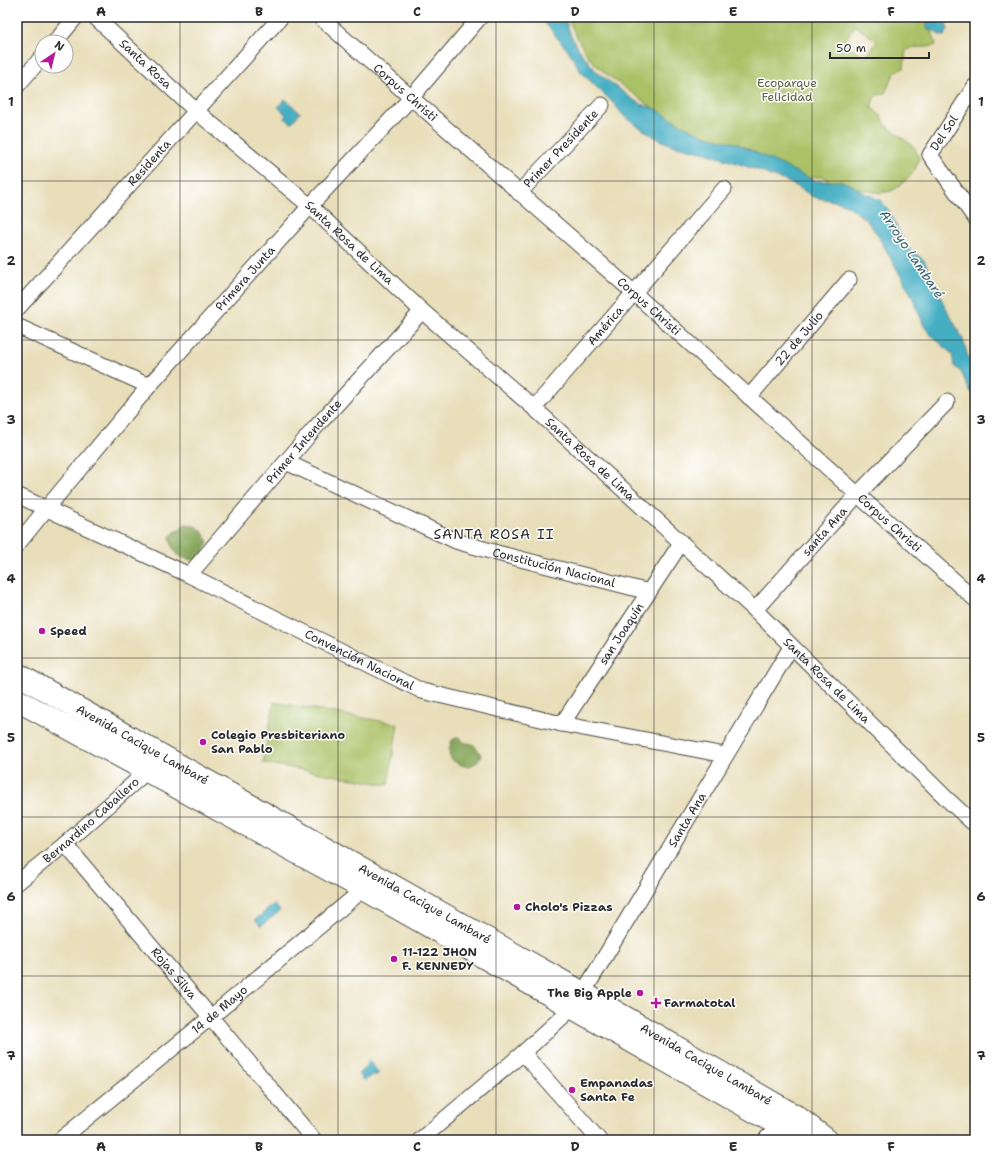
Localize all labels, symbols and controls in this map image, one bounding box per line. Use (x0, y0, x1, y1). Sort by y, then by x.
text: A (96, 3, 106, 20)
text: B (255, 3, 263, 20)
text: C (413, 3, 421, 20)
text: D (570, 3, 580, 20)
text: E (729, 3, 738, 20)
text: F (887, 3, 895, 20)
north arrow (34, 34, 74, 74)
scale bar (830, 34, 929, 60)
street label: Santa Rosa (116, 36, 176, 93)
text: N (52, 38, 68, 55)
text: 50 m (836, 40, 866, 56)
street label: Corpus Christi (370, 60, 441, 125)
park label: Ecoparque Felicidad (757, 75, 817, 105)
text: 1 (8, 93, 14, 110)
text: 1 (978, 93, 984, 110)
street label: Primer Presidente (520, 106, 602, 191)
street label: Del Sol (927, 112, 962, 154)
street label: Residenta (124, 136, 175, 190)
street label: Santa Rosa de Lima (302, 197, 397, 288)
water label: Arroyo Lambaré (876, 206, 948, 302)
street label: Primera Junta (212, 242, 279, 314)
text: 2 (6, 252, 16, 269)
text: 2 (976, 252, 986, 269)
street label: Corpus Christi (614, 274, 684, 339)
street label: América (584, 302, 627, 349)
street label: 22 de Julio (771, 308, 827, 369)
street label: Primer Intendente (262, 396, 345, 487)
text: 3 (6, 411, 16, 428)
text: 3 (976, 411, 986, 428)
street label: Santa Rosa de Lima (542, 414, 639, 505)
street label: Corpus Christi (854, 490, 925, 556)
street label: santa Ana (799, 503, 851, 559)
district label: SANTA ROSA II (433, 525, 555, 543)
street label: Constitución Nacional (491, 544, 617, 591)
text: 4 (6, 570, 16, 587)
text: 4 (976, 570, 986, 587)
street label: san Joaquín (595, 600, 648, 668)
place label: Speed (50, 623, 87, 639)
marker: Speed (37, 626, 47, 636)
street label: Convención Nacional (302, 626, 417, 694)
street label: Santa Rosa de Lima (780, 634, 874, 727)
street label: Avenida Cacique Lambaré (73, 701, 212, 789)
place label: Colegio Presbiteriano San Pablo (211, 727, 345, 757)
text: 5 (7, 729, 15, 746)
text: 5 (977, 729, 985, 746)
marker: Colegio Presbiteriano San Pablo (198, 737, 208, 747)
street label: Bernardino Caballero (39, 774, 143, 867)
street label: Santa Ana (664, 789, 710, 850)
street label: Avenida Cacique Lambaré (356, 860, 494, 948)
text: 6 (6, 888, 16, 905)
text: 6 (976, 888, 986, 905)
place label: Cholo's Pizzas (525, 899, 612, 915)
marker: Cholo's Pizzas (512, 902, 522, 912)
street label: Rojas Silva (147, 944, 200, 1003)
place label: 11-122 JHON F. KENNEDY (402, 944, 477, 974)
marker: 11-122 JHON F. KENNEDY (389, 954, 399, 964)
street label: 14 de Mayo (188, 982, 251, 1038)
place label: The Big Apple (547, 985, 632, 1001)
marker: The Big Apple (635, 988, 645, 998)
place label: Farmatotal (664, 995, 736, 1011)
marker: Farmatotal (651, 998, 661, 1008)
street label: Avenida Cacique Lambaré (637, 1020, 775, 1109)
text: 7 (6, 1047, 16, 1064)
text: 7 (976, 1047, 986, 1064)
place label: Empanadas Santa Fe (580, 1075, 653, 1105)
marker: Empanadas Santa Fe (567, 1085, 577, 1095)
text: A (96, 1138, 106, 1155)
text: B (255, 1138, 263, 1155)
text: C (413, 1138, 421, 1155)
text: D (570, 1138, 580, 1155)
text: E (729, 1138, 738, 1155)
text: F (887, 1138, 895, 1155)

